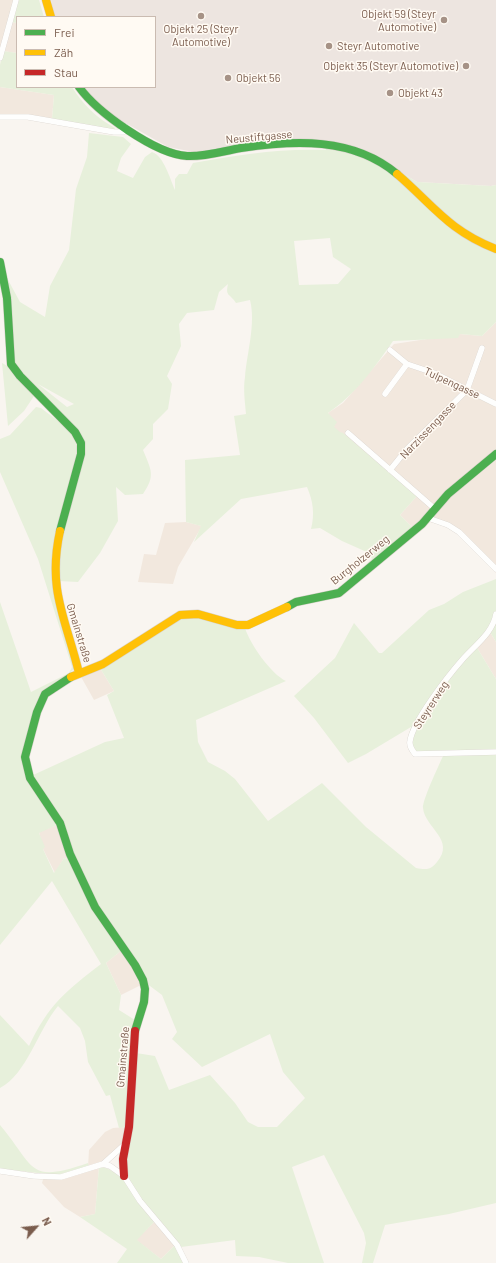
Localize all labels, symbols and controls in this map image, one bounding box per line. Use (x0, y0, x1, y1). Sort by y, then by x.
place label: Objekt 59 (Steyr Automotive) (361, 7, 436, 33)
marker: Objekt 25 (Steyr Automotive) (196, 11, 206, 21)
marker: Objekt 59 (Steyr Automotive) (439, 15, 449, 25)
legend (16, 16, 156, 88)
place label: Objekt 25 (Steyr Automotive) (164, 22, 238, 48)
text: Frei (54, 25, 74, 39)
place label: Steyr Automotive (337, 39, 419, 53)
marker: Steyr Automotive (324, 41, 334, 51)
text: Zäh (54, 45, 73, 59)
place label: Objekt 35 (Steyr Automotive) (323, 59, 458, 73)
marker: Objekt 35 (Steyr Automotive) (461, 61, 471, 71)
text: Stau (54, 65, 78, 79)
place label: Objekt 56 (236, 71, 280, 85)
marker: Objekt 56 (223, 73, 233, 83)
place label: Objekt 43 (398, 86, 443, 100)
marker: Objekt 43 (385, 88, 395, 98)
street label: Neustiftgasse (225, 128, 293, 146)
street label: Tulpengasse (422, 364, 482, 402)
street label: Narzissengasse (397, 399, 459, 461)
street label: Burgholzerweg (328, 532, 392, 588)
street label: Gmainstraße (64, 602, 94, 664)
street label: Steyrerweg (411, 678, 451, 732)
street label: Gmainstraße (114, 1026, 132, 1088)
north arrow (16, 1207, 56, 1247)
text: N (40, 1215, 55, 1228)

